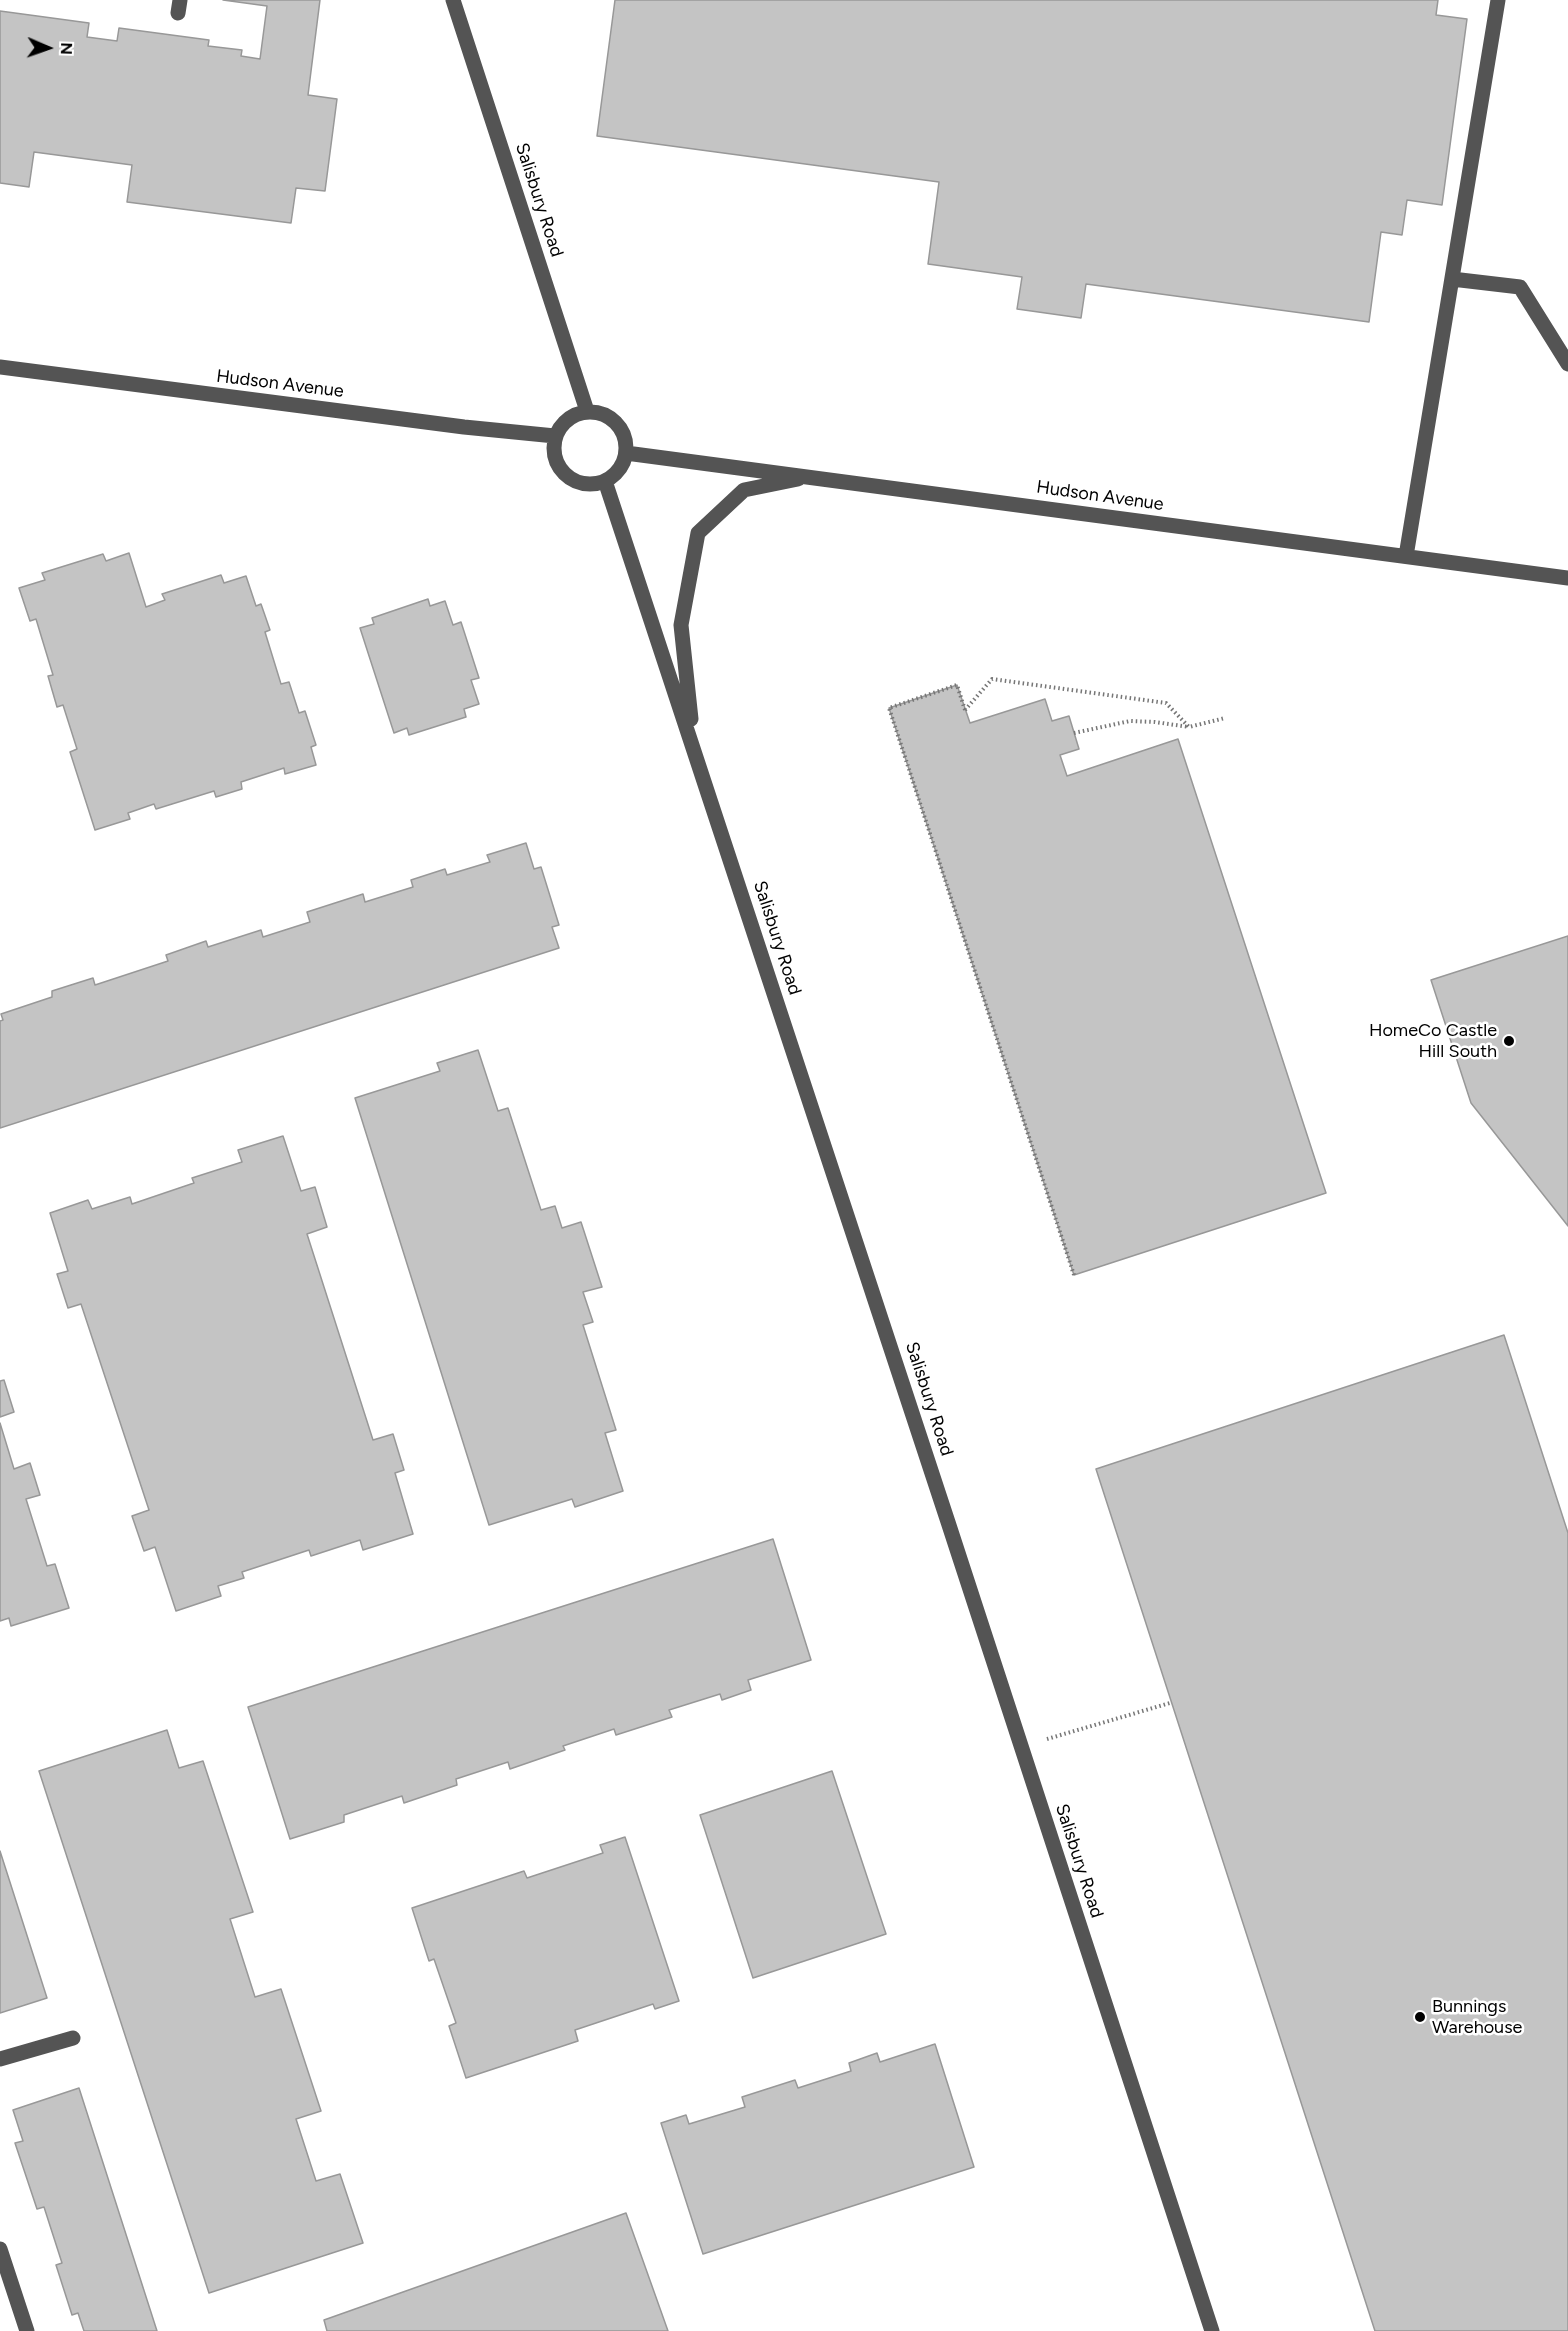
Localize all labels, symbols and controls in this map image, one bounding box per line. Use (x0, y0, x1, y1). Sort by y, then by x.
north arrow (18, 18, 78, 78)
text: N (57, 42, 76, 55)
street label: Salisbury Road (510, 140, 568, 260)
street label: Hudson Avenue (215, 365, 345, 403)
street label: Hudson Avenue (1035, 476, 1165, 516)
street label: Salisbury Road (748, 878, 806, 998)
place label: HomeCo Castle Hill South (1369, 1020, 1497, 1062)
marker: HomeCo Castle Hill South (1502, 1034, 1516, 1048)
street label: Salisbury Road (900, 1339, 958, 1459)
street label: Salisbury Road (1050, 1801, 1108, 1921)
place label: Bunnings Warehouse (1432, 1996, 1522, 2038)
marker: Bunnings Warehouse (1413, 2010, 1427, 2024)

